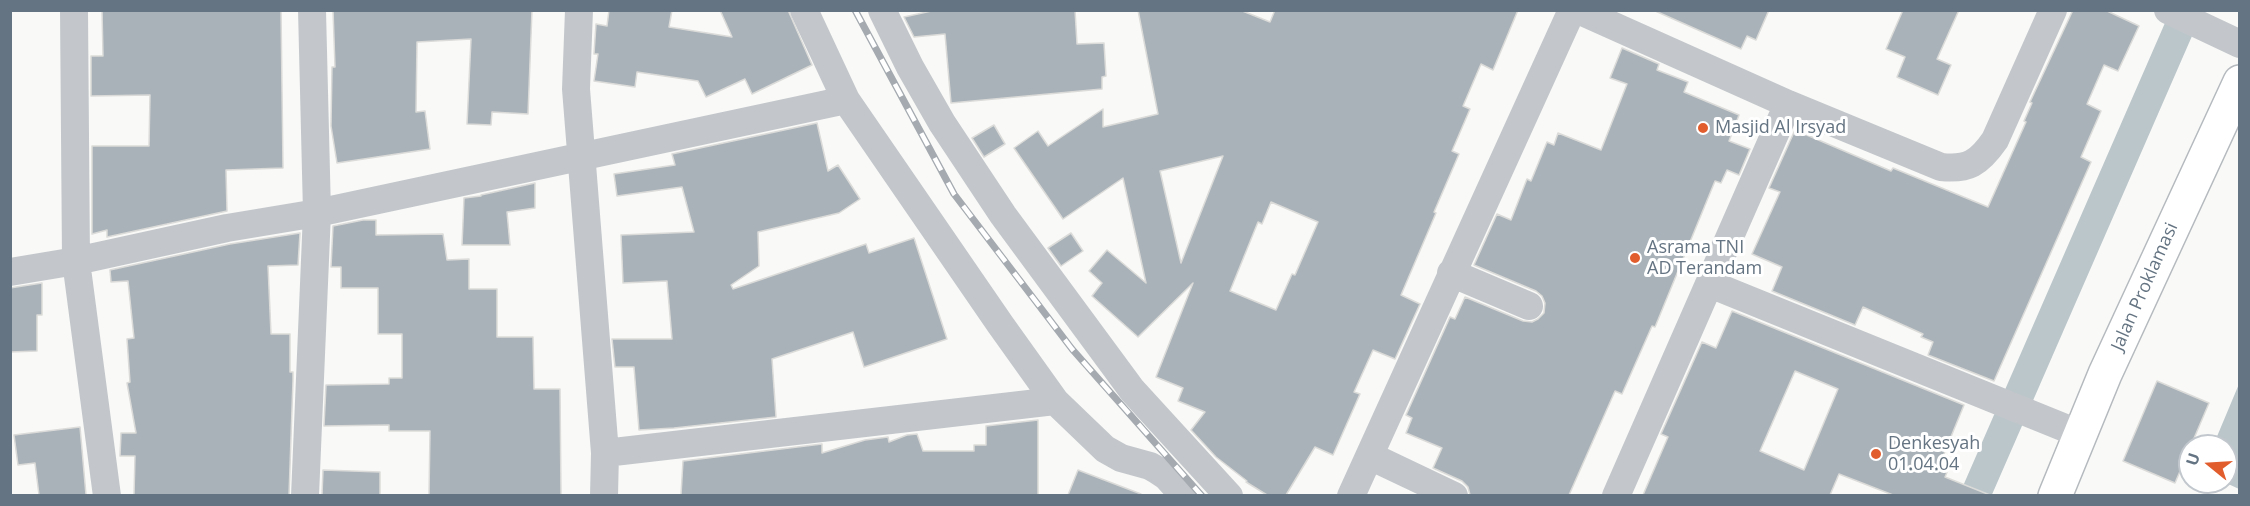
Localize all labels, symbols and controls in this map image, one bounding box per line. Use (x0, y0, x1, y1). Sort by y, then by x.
place label: Masjid Al Irsyad (1715, 117, 1846, 139)
marker: Masjid Al Irsyad (1696, 121, 1710, 135)
street label: Jalan Proklamasi (2107, 220, 2183, 354)
place label: Asrama TNI AD Terandam (1647, 237, 1762, 280)
marker: Asrama TNI AD Terandam (1628, 251, 1642, 265)
place label: Denkesyah 01.04.04 (1888, 433, 1980, 476)
north arrow (2178, 434, 2238, 494)
marker: Denkesyah 01.04.04 (1869, 447, 1883, 461)
text: U (2180, 450, 2205, 468)

